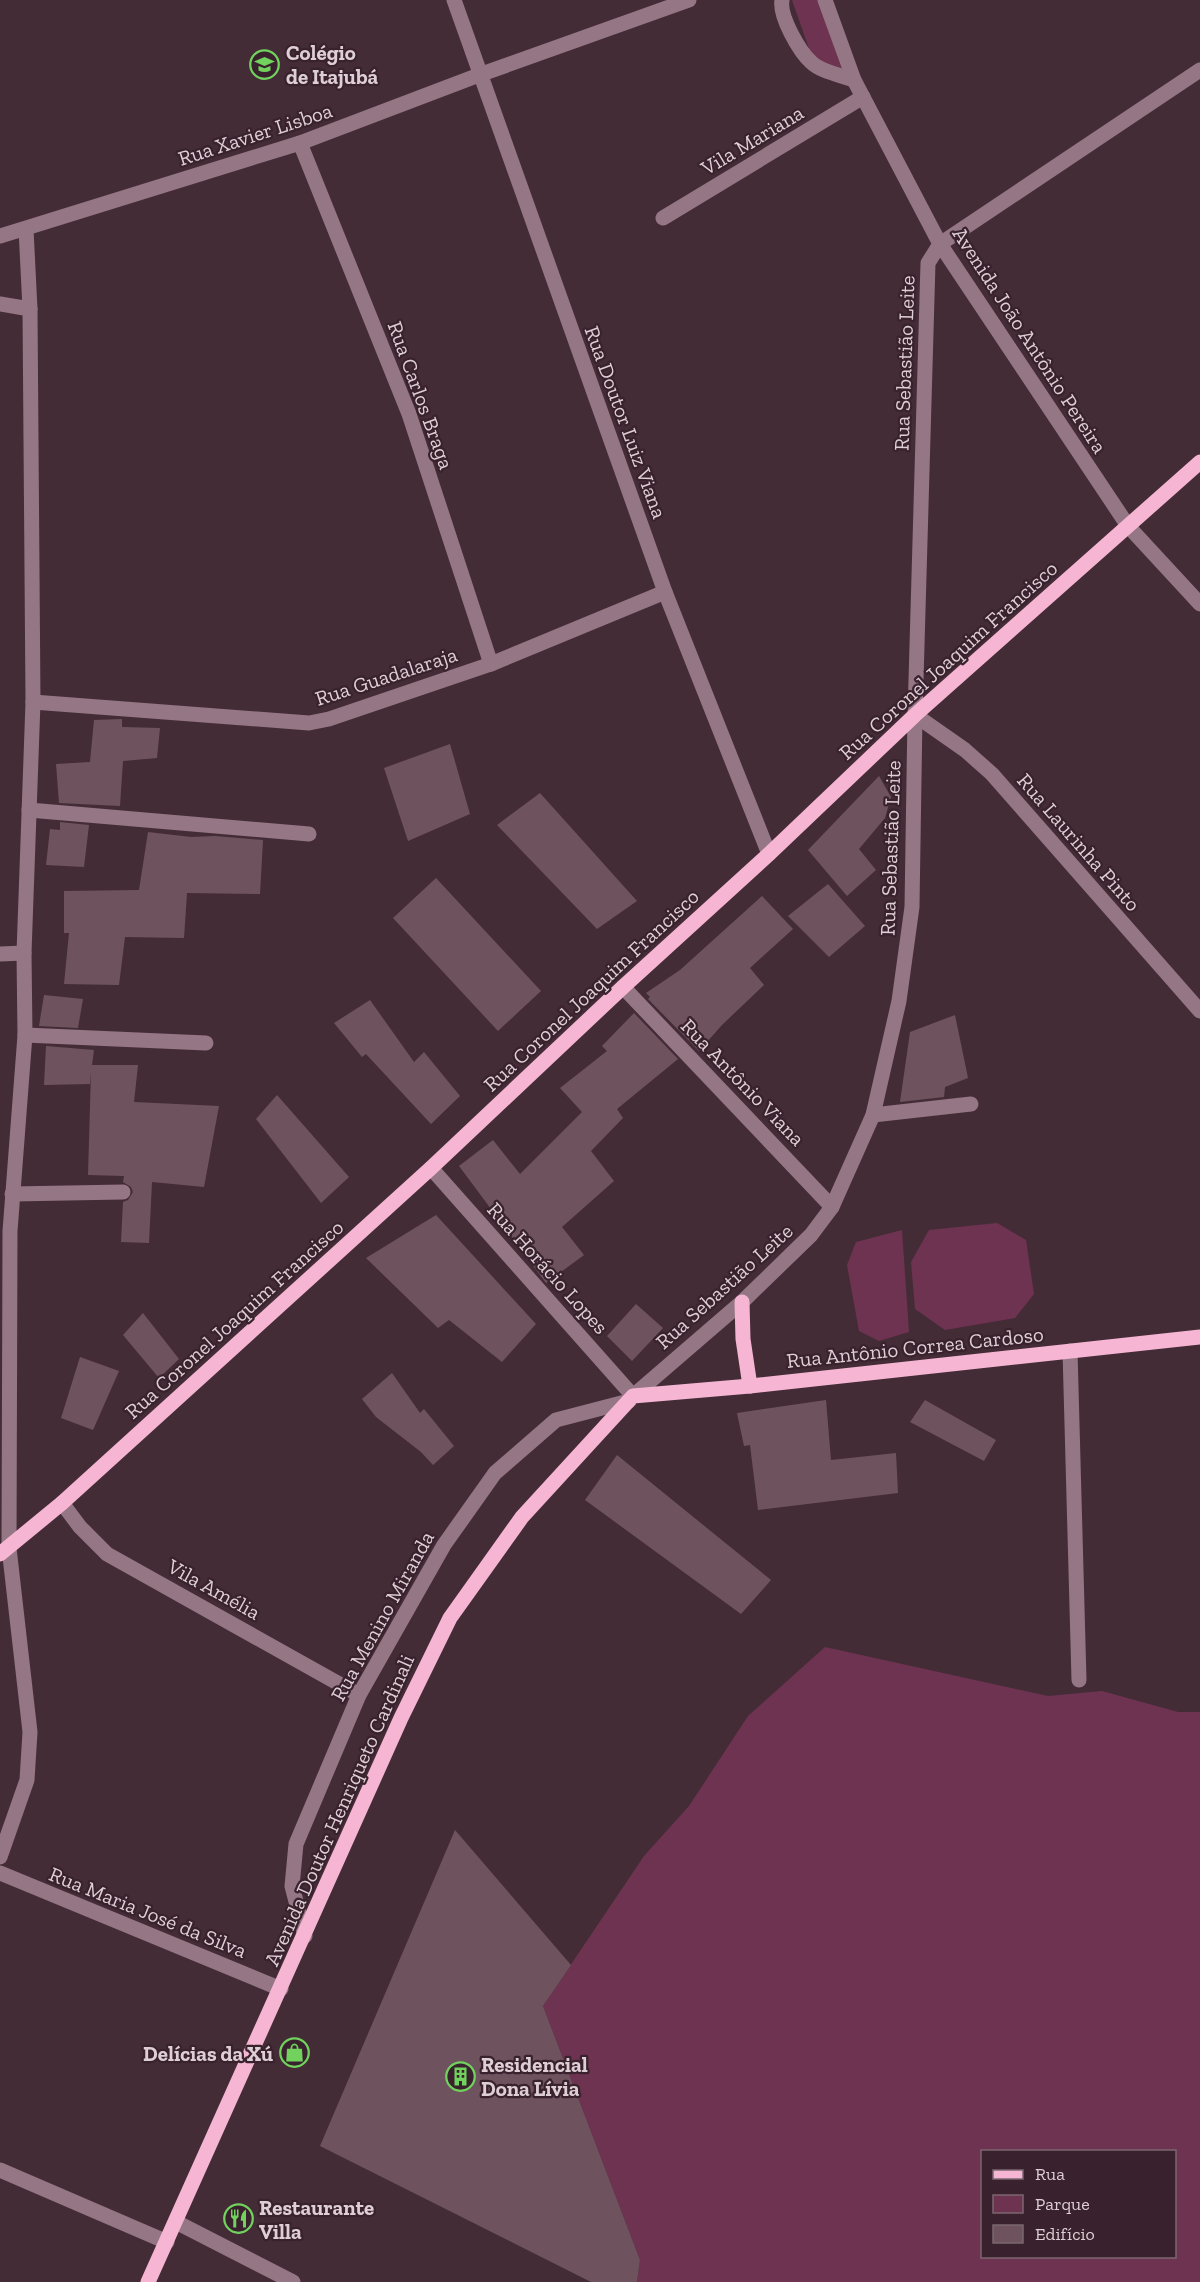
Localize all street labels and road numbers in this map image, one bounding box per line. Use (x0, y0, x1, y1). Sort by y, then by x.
street label: Rua Xavier Lisboa (175, 97, 335, 171)
street label: Vila Mariana (695, 100, 808, 181)
street label: Avenida João Antônio Pereira (948, 222, 1112, 458)
street label: Rua Sebastião Leite (888, 275, 920, 451)
street label: Rua Carlos Braga (383, 318, 459, 472)
street label: Rua Doutor Luiz Viana (580, 322, 672, 522)
street label: Rua Coronel Joaquim Francisco (834, 555, 1062, 765)
street label: Rua Guadalaraja (312, 641, 460, 712)
street label: Rua Sebastião Leite (874, 760, 906, 936)
street label: Rua Laurinha Pinto (1012, 768, 1146, 916)
street label: Rua Coronel Joaquim Francisco (478, 884, 704, 1096)
street label: Rua Antônio Viana (676, 1013, 810, 1151)
street label: Rua Horácio Lopes (482, 1197, 614, 1339)
street label: Rua Coronel Joaquim Francisco (120, 1214, 348, 1424)
street label: Rua Sebastião Leite (650, 1218, 798, 1354)
street label: Rua Antônio Correa Cardoso (785, 1321, 1045, 1373)
street label: Rua Menino Miranda (325, 1527, 439, 1705)
street label: Vila Amélia (162, 1553, 265, 1625)
street label: Avenida Doutor Henriqueto Cardinali (259, 1650, 419, 1970)
street label: Rua Maria José da Silva (46, 1861, 250, 1963)

